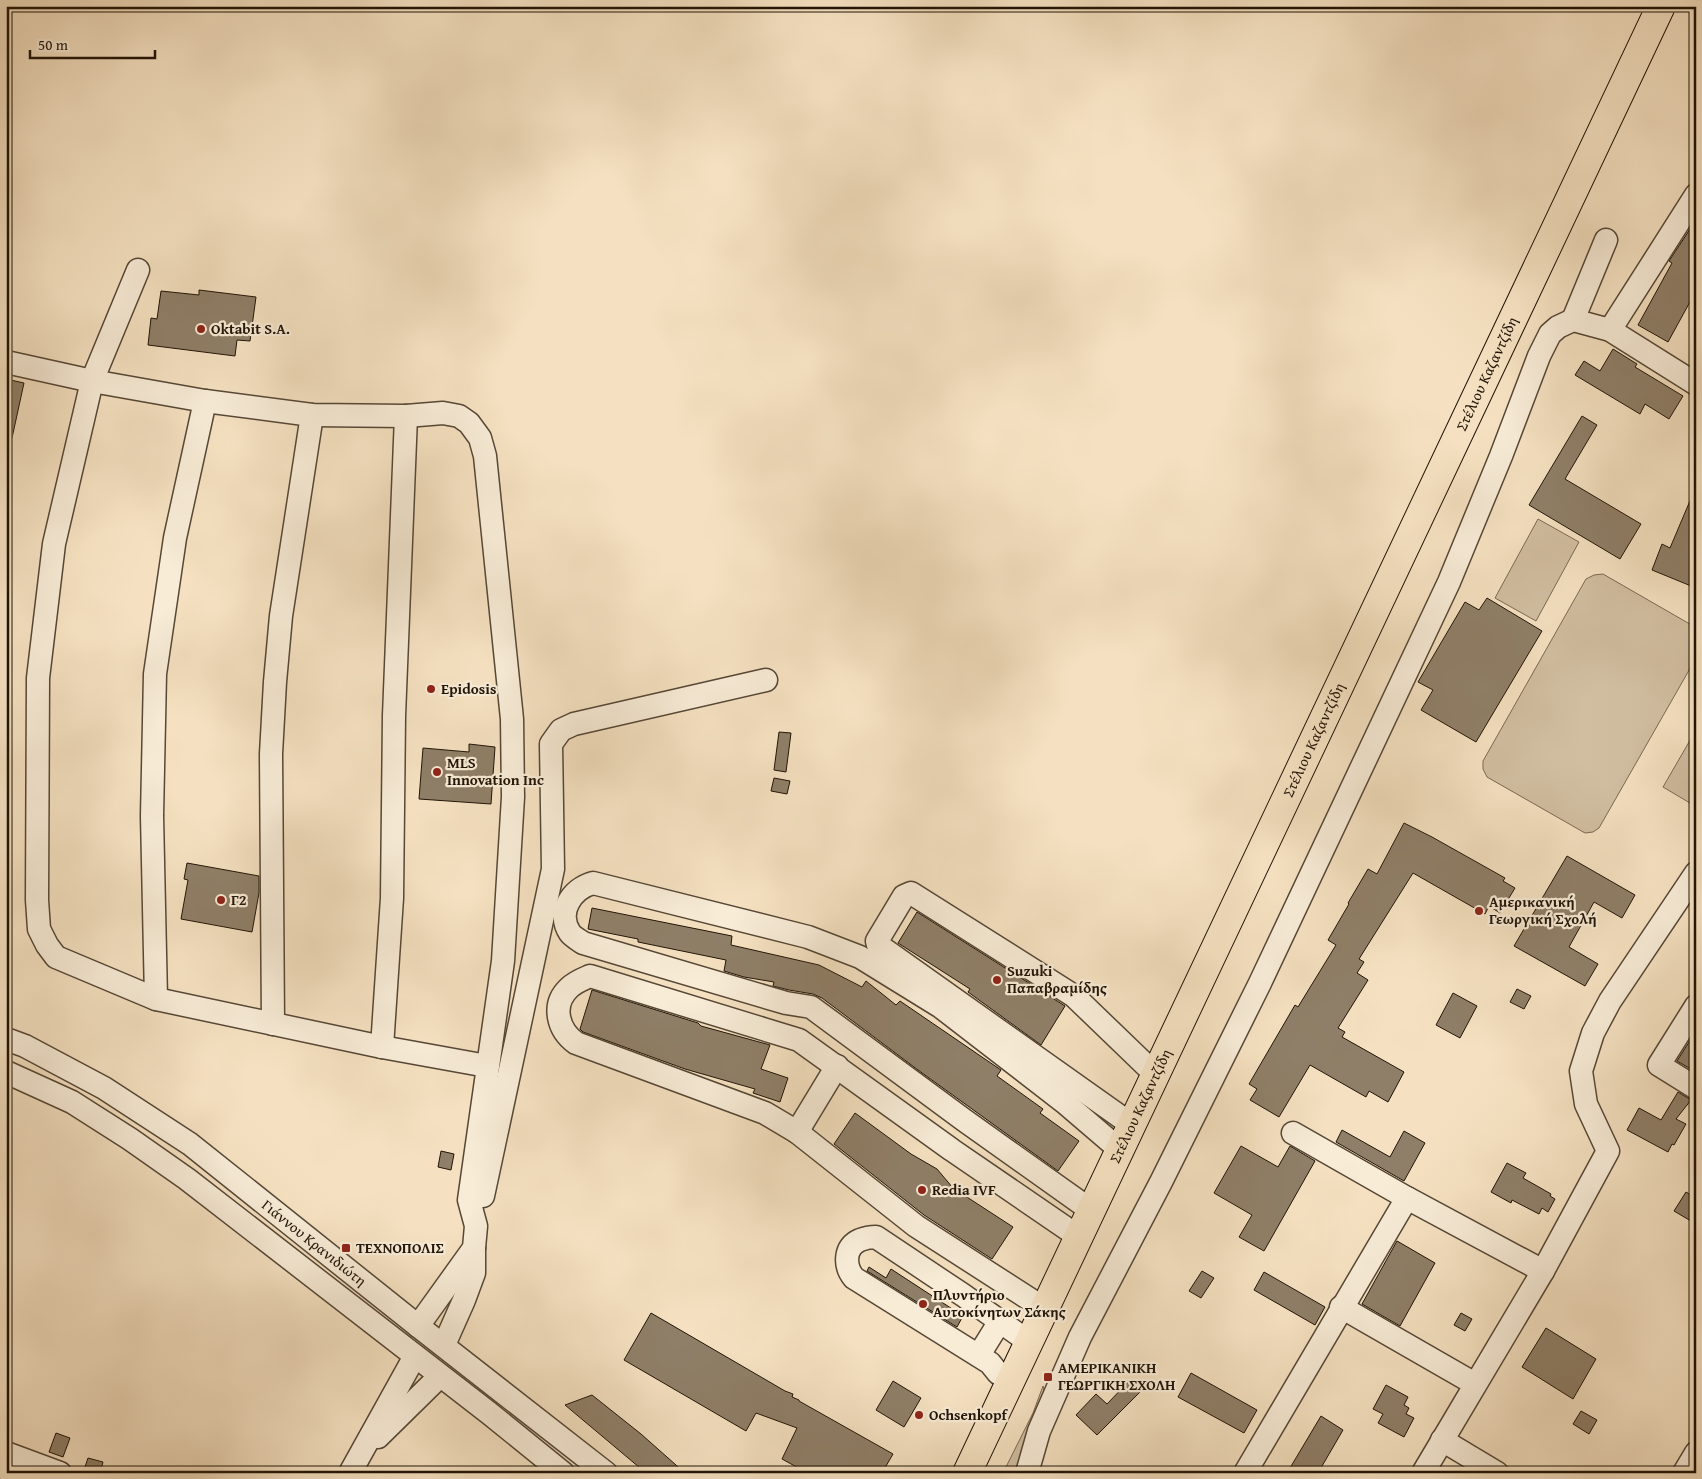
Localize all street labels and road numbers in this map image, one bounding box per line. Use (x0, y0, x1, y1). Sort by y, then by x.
street label: Στέλιου Καζαντζίδη (1451, 313, 1523, 434)
street label: Στέλιου Καζαντζίδη (1277, 679, 1349, 800)
street label: Στέλιου Καζαντζίδη (1104, 1045, 1176, 1166)
street label: Γιάννου Κρανιδιώτη (258, 1194, 371, 1291)

